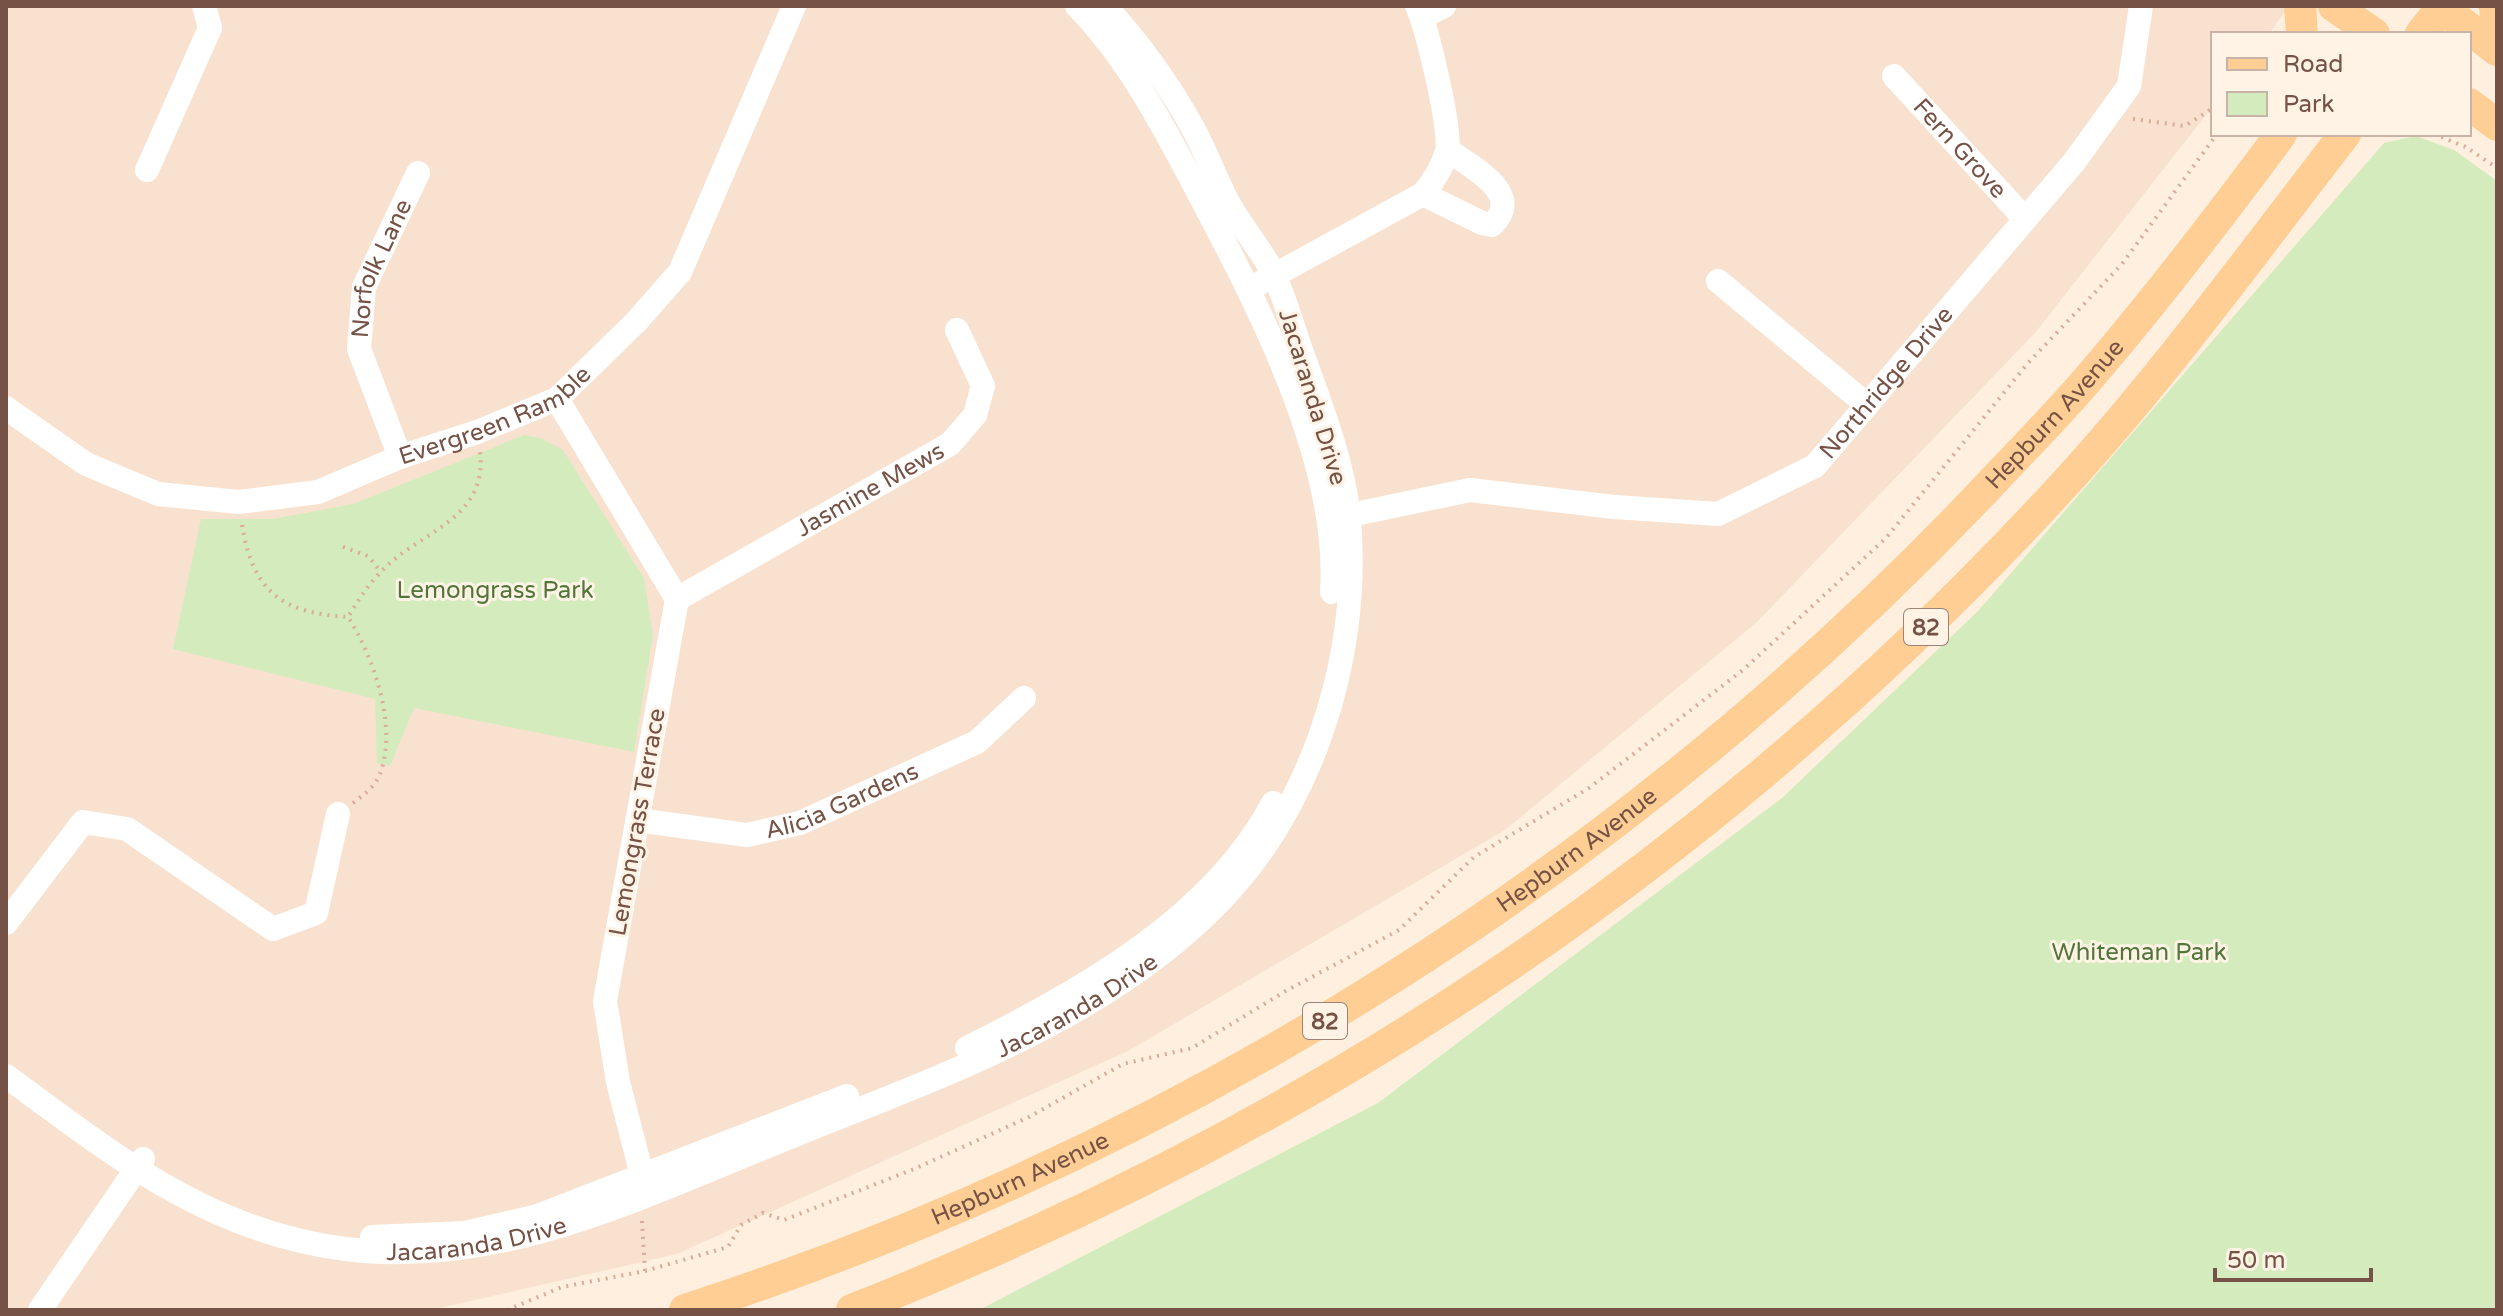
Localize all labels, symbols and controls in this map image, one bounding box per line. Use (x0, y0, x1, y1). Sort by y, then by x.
legend (2211, 32, 2471, 136)
text: Road (2283, 50, 2343, 79)
text: Park (2283, 90, 2334, 119)
street label: Fern Grove (1907, 93, 2013, 204)
street label: Norfolk Lane (346, 195, 418, 339)
street label: Northridge Drive (1814, 301, 1959, 465)
street label: Jacaranda Drive (1272, 306, 1353, 489)
street label: Hepburn Avenue (1979, 334, 2130, 495)
street label: Evergreen Ramble (395, 360, 597, 471)
street label: Jasmine Mews (791, 436, 949, 543)
park label: Lemongrass Park (396, 576, 594, 605)
road number: 82 (1904, 609, 1948, 645)
street label: Lemongrass Terrace (603, 706, 672, 938)
street label: Alicia Gardens (763, 757, 923, 845)
street label: Hepburn Avenue (1491, 781, 1663, 919)
park label: Whiteman Park (2051, 938, 2227, 967)
street label: Jacaranda Drive (992, 947, 1164, 1064)
road number: 82 (1303, 1003, 1347, 1039)
street label: Hepburn Avenue (927, 1126, 1114, 1232)
street label: Jacaranda Drive (386, 1211, 570, 1267)
scale bar (2215, 1232, 2371, 1282)
text: 50 m (2227, 1246, 2285, 1275)

